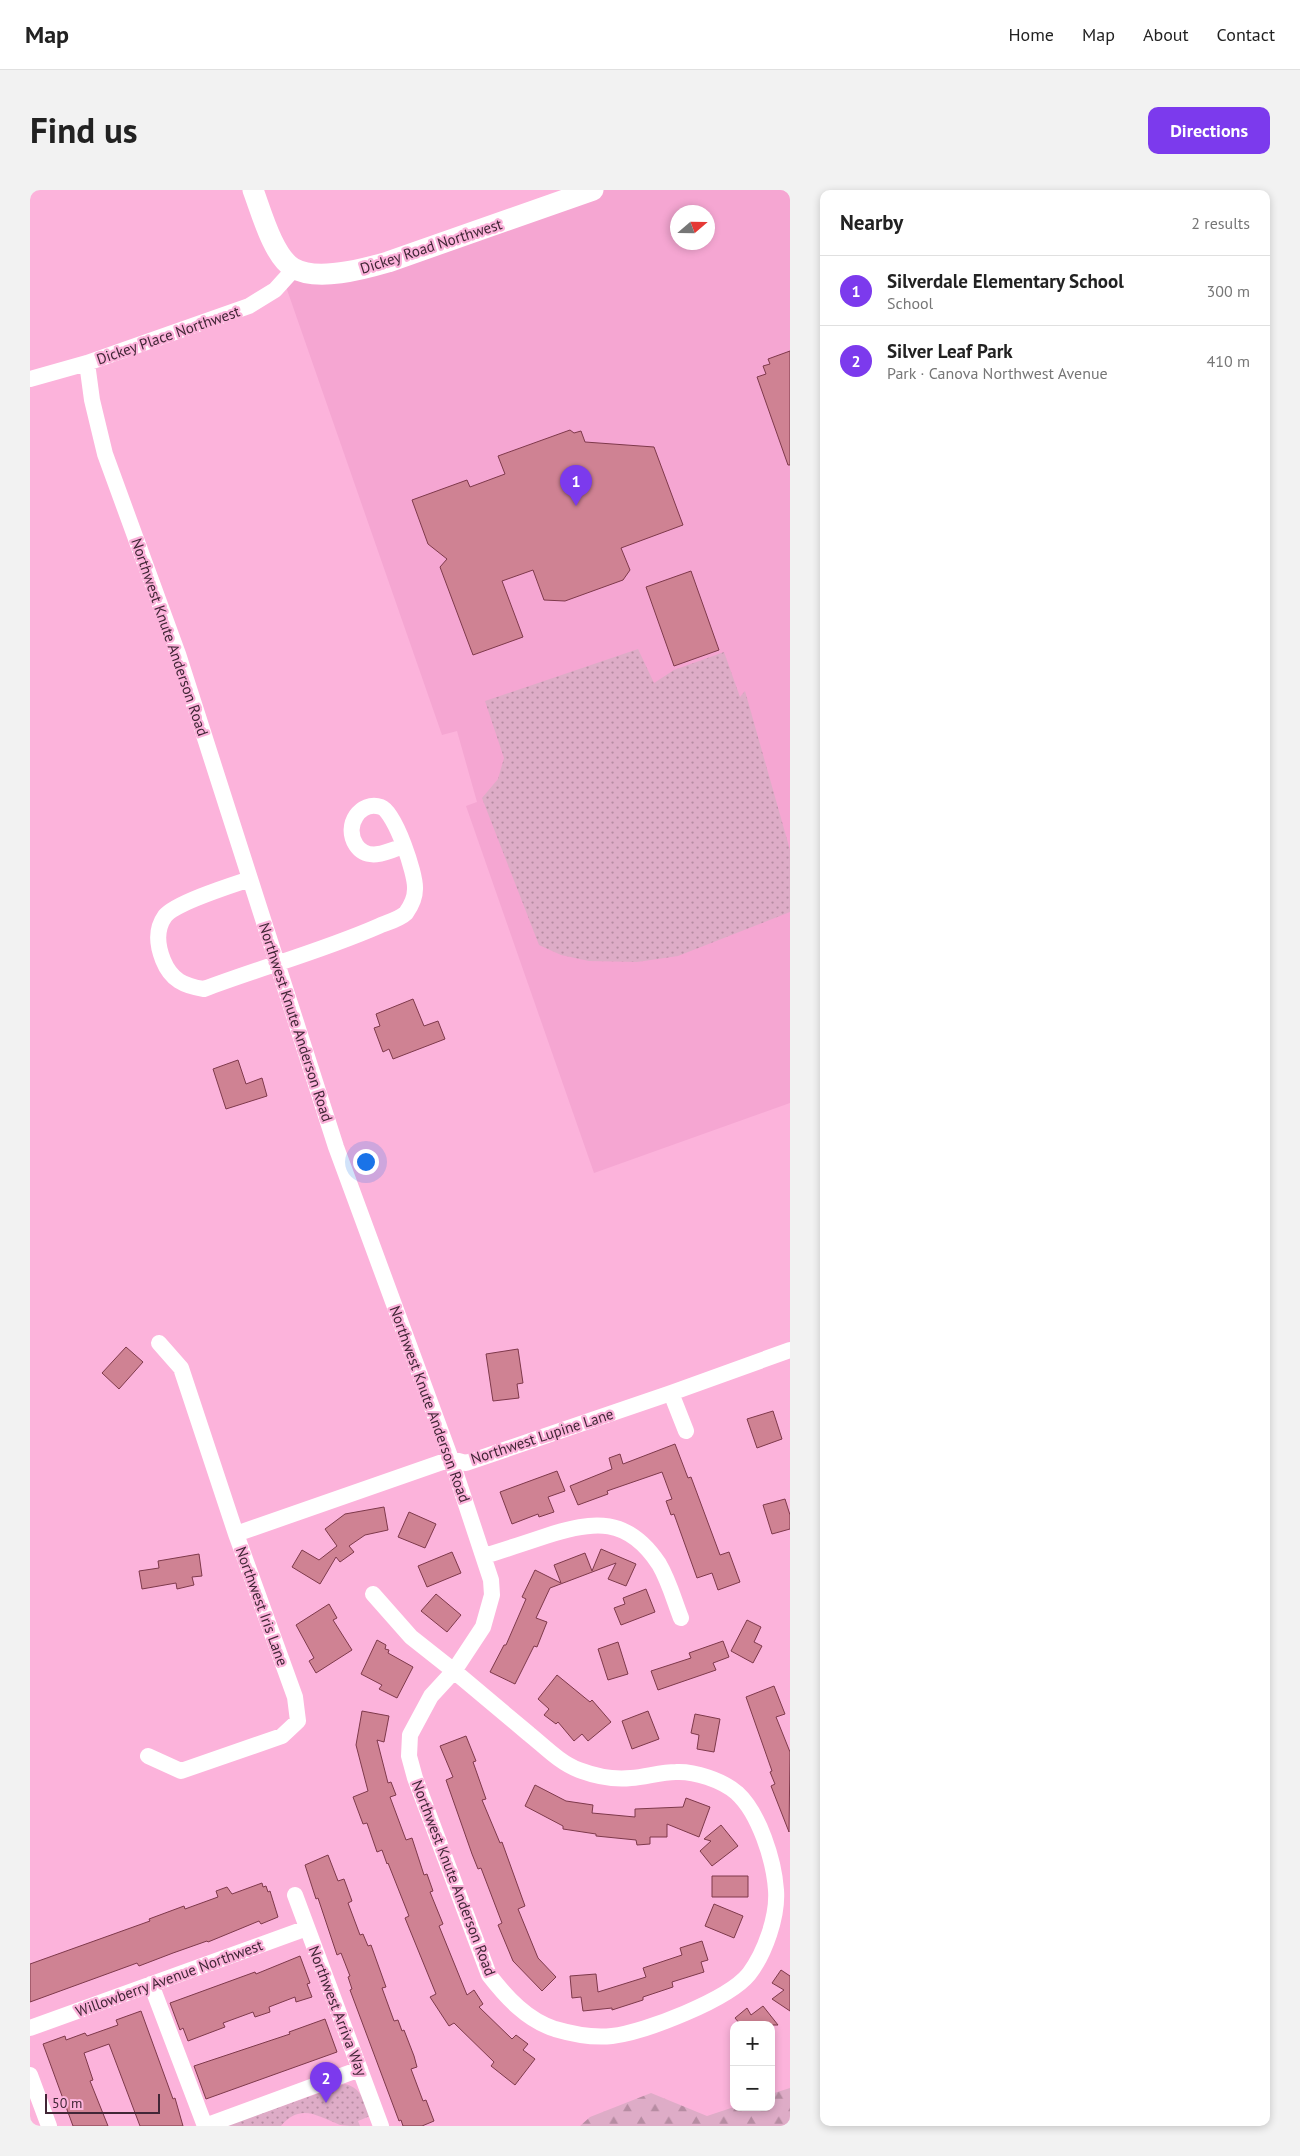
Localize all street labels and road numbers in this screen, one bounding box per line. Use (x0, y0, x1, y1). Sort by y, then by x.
street label: Dickey Road Northwest (358, 214, 504, 278)
street label: Dickey Place Northwest (94, 302, 242, 368)
street label: Northwest Knute Anderson Road (127, 536, 213, 738)
street label: Northwest Knute Anderson Road (255, 920, 337, 1124)
street label: Northwest Knute Anderson Road (385, 1303, 475, 1505)
street label: Northwest Lupine Lane (468, 1404, 616, 1468)
street label: Northwest Iris Lane (232, 1544, 292, 1668)
street label: Northwest Knute Anderson Road (408, 1777, 500, 1979)
street label: Willowberry Avenue Northwest (73, 1935, 265, 2021)
street label: Northwest Arriva Way (304, 1943, 372, 2079)

